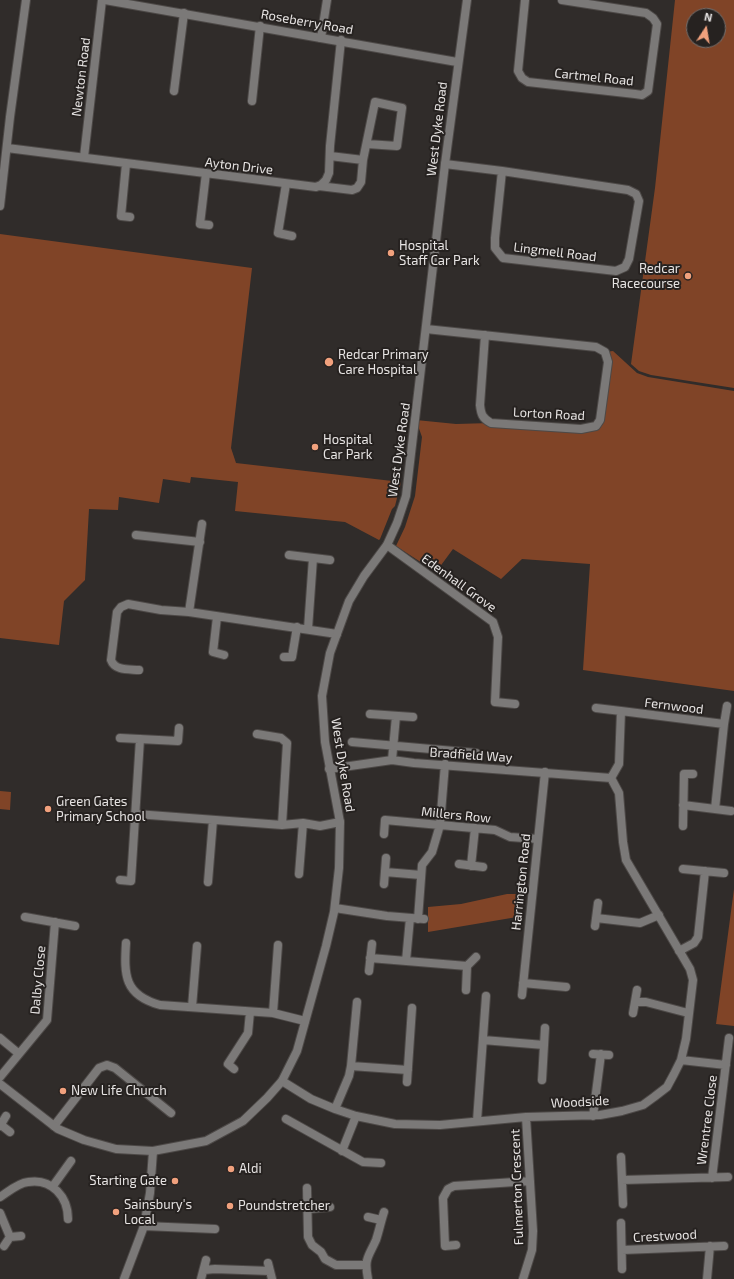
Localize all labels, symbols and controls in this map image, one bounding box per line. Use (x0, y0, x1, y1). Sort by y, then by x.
street label: Roseberry Road (260, 6, 354, 38)
north arrow (686, 8, 726, 48)
text: N (703, 10, 714, 24)
street label: Newton Road (68, 37, 94, 117)
street label: Cartmel Road (554, 65, 634, 89)
street label: West Dyke Road (423, 81, 451, 177)
street label: Ayton Drive (204, 154, 274, 178)
place label: Hospital Staff Car Park (399, 238, 480, 269)
street label: Lingmell Road (513, 239, 597, 265)
marker: Hospital Staff Car Park (386, 248, 396, 258)
place label: Redcar Racecourse (612, 261, 680, 292)
marker: Redcar Racecourse (683, 271, 693, 281)
place label: Redcar Primary Care Hospital (338, 347, 429, 378)
marker: Redcar Primary Care Hospital (323, 356, 335, 368)
street label: West Dyke Road (385, 402, 413, 498)
street label: Lorton Road (513, 404, 585, 424)
place label: Hospital Car Park (323, 432, 372, 463)
marker: Hospital Car Park (310, 442, 320, 452)
street label: Edenhall Grove (418, 551, 500, 615)
street label: Fernwood (644, 695, 704, 717)
street label: West Dyke Road (328, 717, 358, 813)
street label: Bradfield Way (429, 744, 513, 766)
place label: Green Gates Primary School (56, 794, 145, 825)
marker: Green Gates Primary School (43, 804, 53, 814)
street label: Millers Row (420, 804, 492, 826)
street label: Harrington Road (508, 833, 534, 931)
street label: Dalby Close (27, 945, 49, 1015)
street label: Wrentree Close (694, 1074, 720, 1166)
place label: New Life Church (71, 1083, 167, 1099)
marker: New Life Church (58, 1086, 68, 1096)
street label: Woodside (550, 1093, 610, 1111)
street label: Fulmerton Crescent (507, 1129, 527, 1245)
place label: Aldi (239, 1161, 262, 1177)
marker: Aldi (226, 1164, 236, 1174)
place label: Starting Gate (89, 1173, 167, 1189)
marker: Starting Gate (170, 1176, 180, 1186)
place label: Sainsbury's Local (124, 1197, 192, 1228)
place label: Poundstretcher (238, 1198, 330, 1214)
marker: Poundstretcher (225, 1201, 235, 1211)
marker: Sainsbury's Local (111, 1207, 121, 1217)
street label: Crestwood (633, 1227, 697, 1245)

